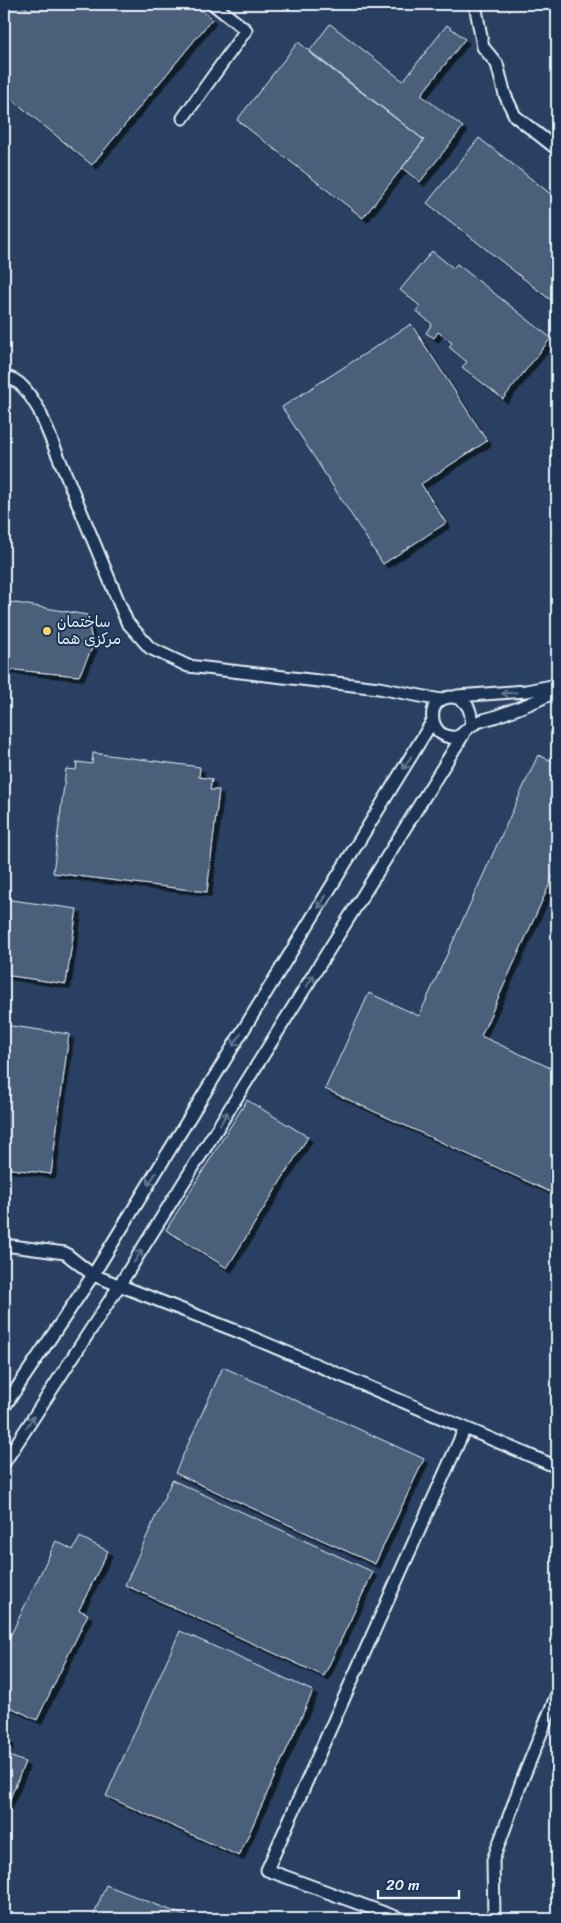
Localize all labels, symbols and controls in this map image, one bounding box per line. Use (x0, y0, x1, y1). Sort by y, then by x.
place label: ساختمان مرکزی هما (57, 609, 121, 652)
marker: ساختمان مرکزی هما (41, 625, 53, 637)
one-way arrow (501, 688, 517, 697)
one-way arrow (401, 756, 411, 770)
one-way arrow (316, 894, 326, 908)
one-way arrow (305, 974, 315, 988)
one-way arrow (231, 1033, 241, 1047)
one-way arrow (219, 1112, 229, 1126)
one-way arrow (146, 1171, 156, 1185)
one-way arrow (133, 1250, 143, 1264)
one-way arrow (25, 1415, 36, 1429)
scale bar (378, 1868, 460, 1900)
text: 20 m (386, 1872, 420, 1898)

